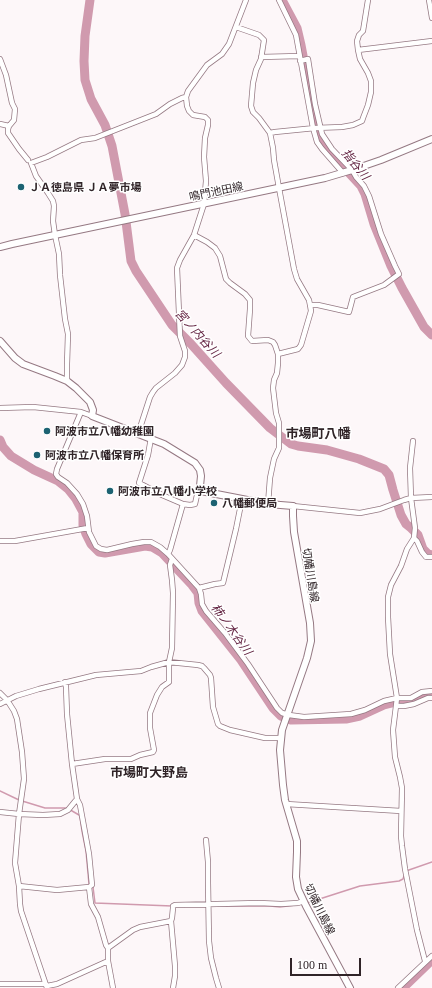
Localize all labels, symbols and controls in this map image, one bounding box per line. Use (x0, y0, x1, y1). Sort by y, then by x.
water label: 指谷川 (339, 145, 373, 183)
street label: 鳴門池田線 (188, 179, 244, 203)
place label: ＪＡ徳島県 ＪＡ夢市場 (29, 180, 141, 194)
marker: ＪＡ徳島県 ＪＡ夢市場 (16, 182, 26, 192)
water label: 宮ノ内谷川 (173, 306, 223, 360)
place label: 阿波市立八幡幼稚園 (55, 424, 154, 438)
district label: 市場町八幡 (286, 425, 350, 441)
marker: 阿波市立八幡幼稚園 (42, 426, 52, 436)
place label: 阿波市立八幡保育所 (45, 448, 144, 462)
marker: 阿波市立八幡保育所 (32, 450, 42, 460)
place label: 阿波市立八幡小学校 (118, 484, 217, 498)
marker: 阿波市立八幡小学校 (105, 486, 115, 496)
place label: 八幡郵便局 (222, 496, 277, 510)
marker: 八幡郵便局 (209, 498, 219, 508)
street label: 切幡川島線 (300, 547, 322, 603)
water label: 柿ノ木谷川 (209, 600, 255, 658)
district label: 市場町大野島 (110, 764, 188, 780)
street label: 切幡川島線 (302, 881, 338, 937)
scale bar (292, 950, 363, 976)
text: 100 m (297, 958, 327, 972)

